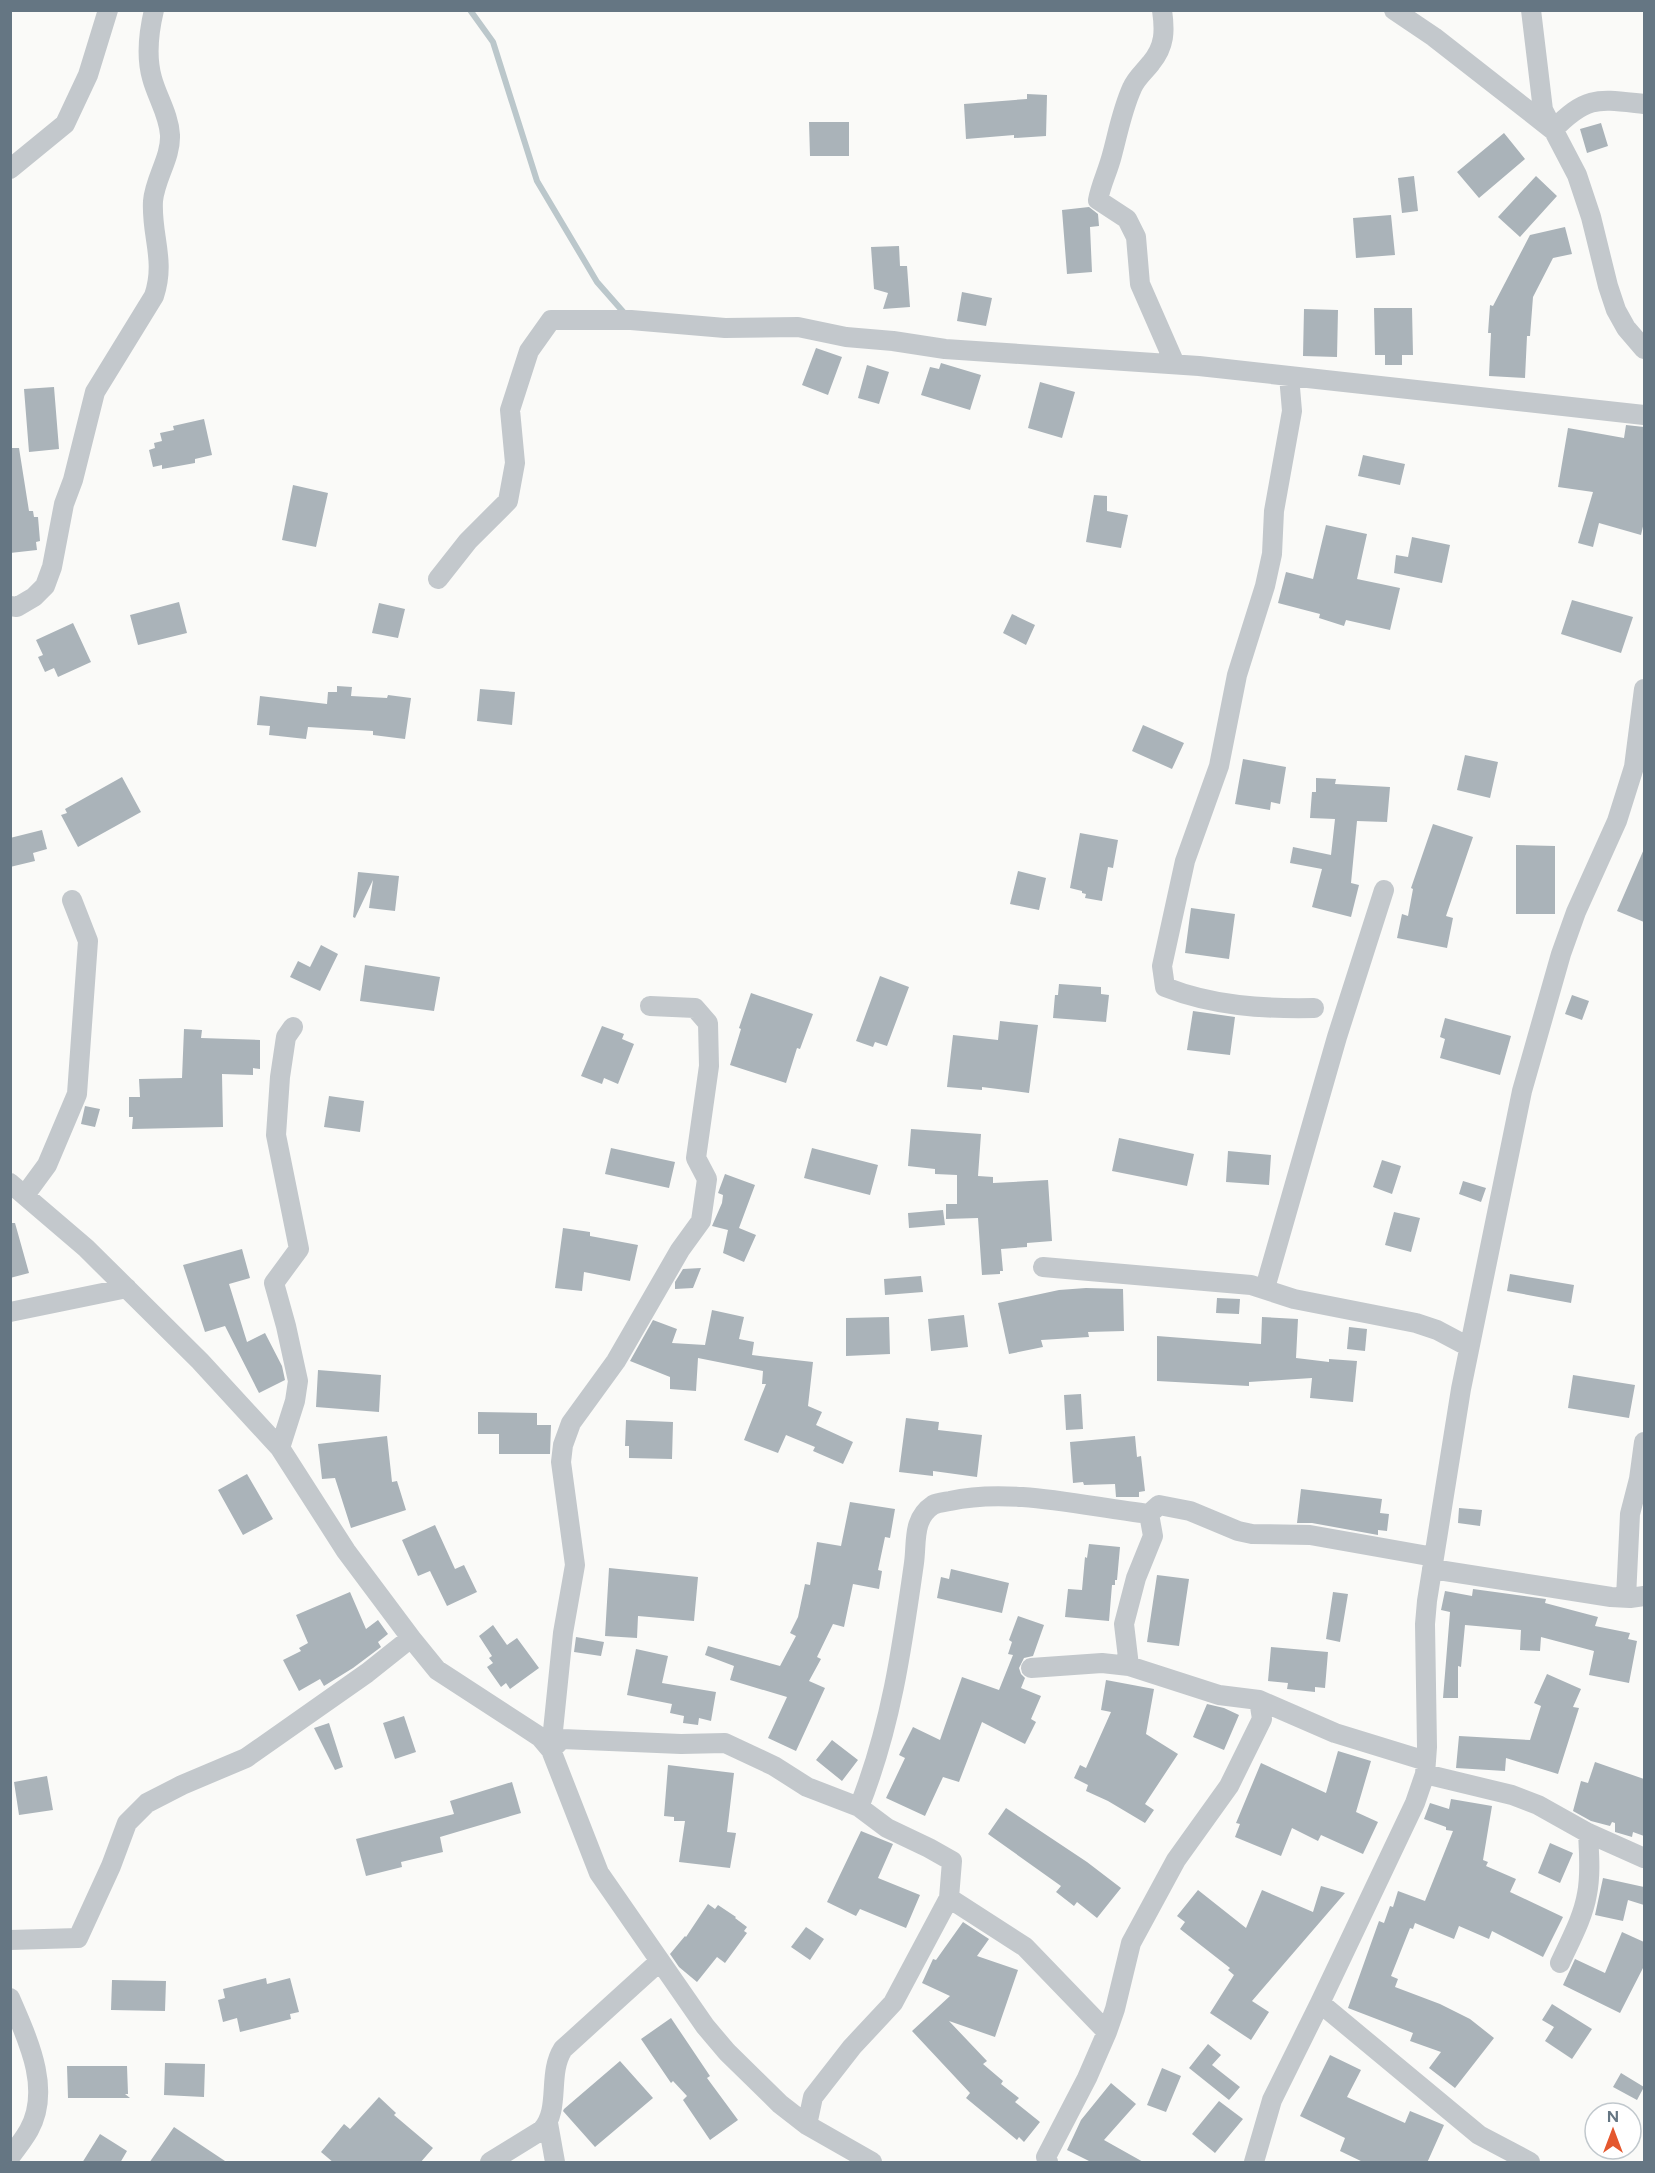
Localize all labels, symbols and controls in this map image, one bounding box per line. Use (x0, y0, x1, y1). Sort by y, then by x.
north arrow (1583, 2101, 1643, 2161)
text: N (1607, 2107, 1619, 2126)

